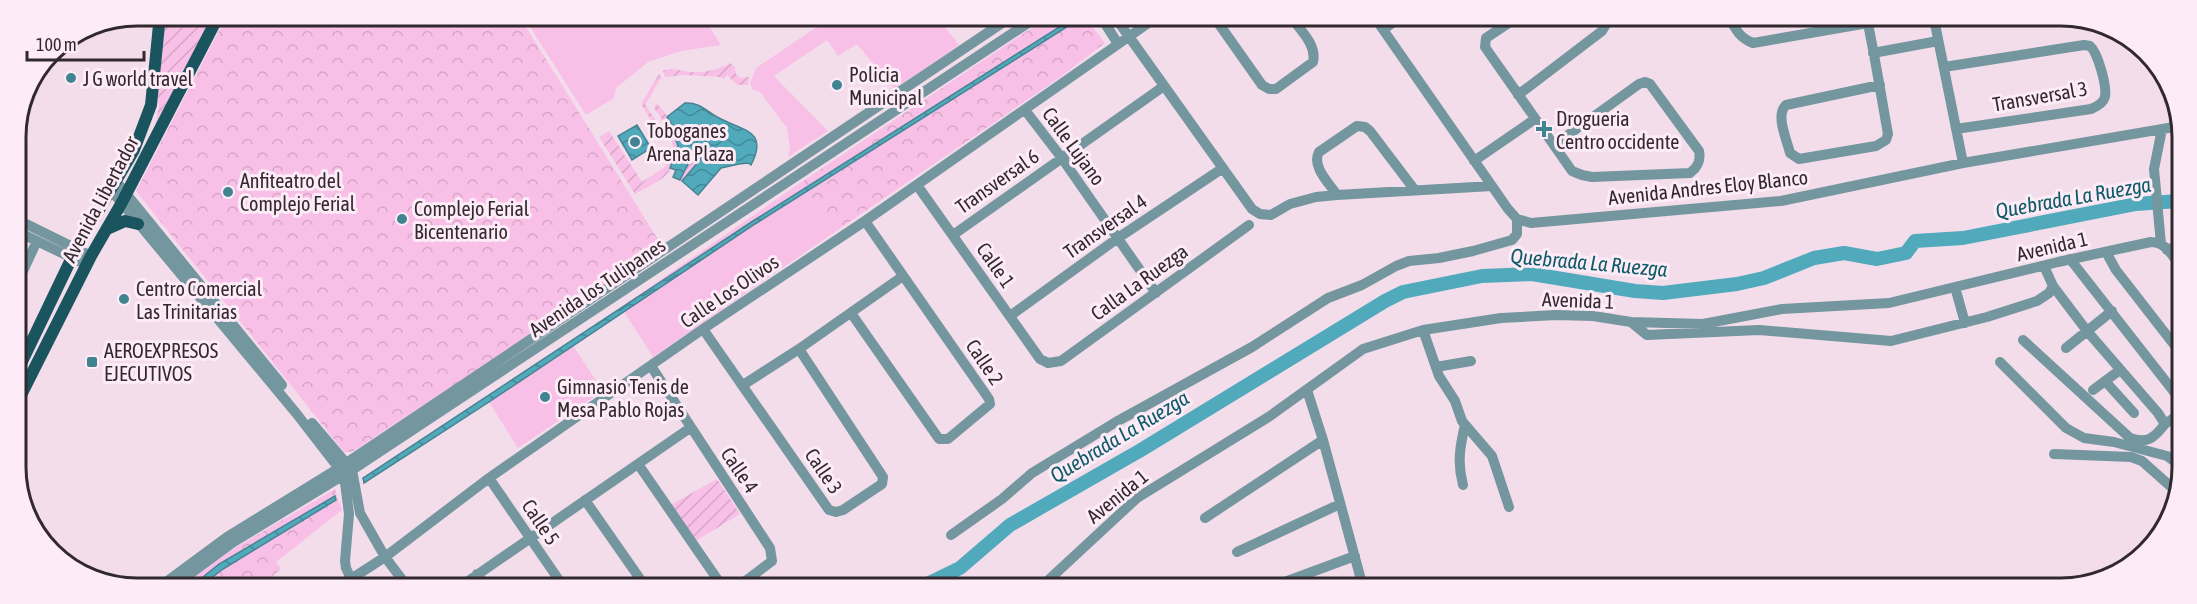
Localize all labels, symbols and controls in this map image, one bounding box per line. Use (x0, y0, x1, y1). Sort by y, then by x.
scale bar (27, 24, 144, 62)
text: 100 m (36, 34, 77, 55)
place label: Policia Municipal (849, 63, 923, 109)
place label: J G world travel (83, 67, 194, 90)
marker: J G world travel (64, 71, 78, 85)
street label: Transversal 3 (1991, 76, 2089, 116)
marker: Policia Municipal (830, 78, 844, 92)
street label: Calle Lujano (1038, 102, 1110, 190)
place label: Drogueria Centro occidente (1556, 107, 1679, 153)
place label: Toboganes Arena Plaza (647, 119, 734, 165)
marker: Drogueria Centro occidente (1537, 122, 1551, 136)
street label: Avenida Libertador (57, 131, 143, 266)
marker: Toboganes Arena Plaza (628, 135, 642, 149)
street label: Transversal 6 (951, 144, 1043, 218)
street label: Avenida Andres Eloy Blanco (1607, 165, 1809, 209)
place label: Anfiteatro del Complejo Ferial (240, 169, 356, 215)
water label: Quebrada La Ruezga (1993, 171, 2153, 222)
marker: Anfiteatro del Complejo Ferial (221, 185, 235, 199)
street label: Transversal 4 (1059, 189, 1151, 263)
place label: Complejo Ferial Bicentenario (414, 197, 530, 243)
marker: Complejo Ferial Bicentenario (395, 212, 409, 226)
street label: Avenida 1 (2014, 227, 2090, 265)
street label: Avenida los Tulipanes (525, 233, 669, 341)
street label: Calle 1 (972, 238, 1020, 292)
street label: Calla La Ruezga (1086, 239, 1192, 325)
water label: Quebrada La Ruezga (1510, 243, 1669, 281)
street label: Calle Los Olivos (676, 250, 782, 332)
place label: Centro Comercial Las Trinitarias (136, 277, 263, 323)
street label: Avenida 1 (1542, 287, 1614, 313)
marker: Centro Comercial Las Trinitarias (117, 292, 131, 306)
street label: Calle 2 (962, 335, 1008, 389)
place label: AEROEXPRESOS EJECUTIVOS (104, 339, 218, 385)
marker: AEROEXPRESOS EJECUTIVOS (85, 355, 99, 369)
place label: Gimnasio Tenis de Mesa Pablo Rojas (557, 375, 689, 421)
water label: Quebrada La Ruezga (1045, 385, 1193, 487)
marker: Gimnasio Tenis de Mesa Pablo Rojas (538, 390, 552, 404)
street label: Calle 4 (717, 443, 763, 497)
street label: Calle 3 (801, 444, 847, 498)
street label: Avenida 1 (1082, 464, 1152, 528)
street label: Calle 5 (518, 495, 564, 549)

